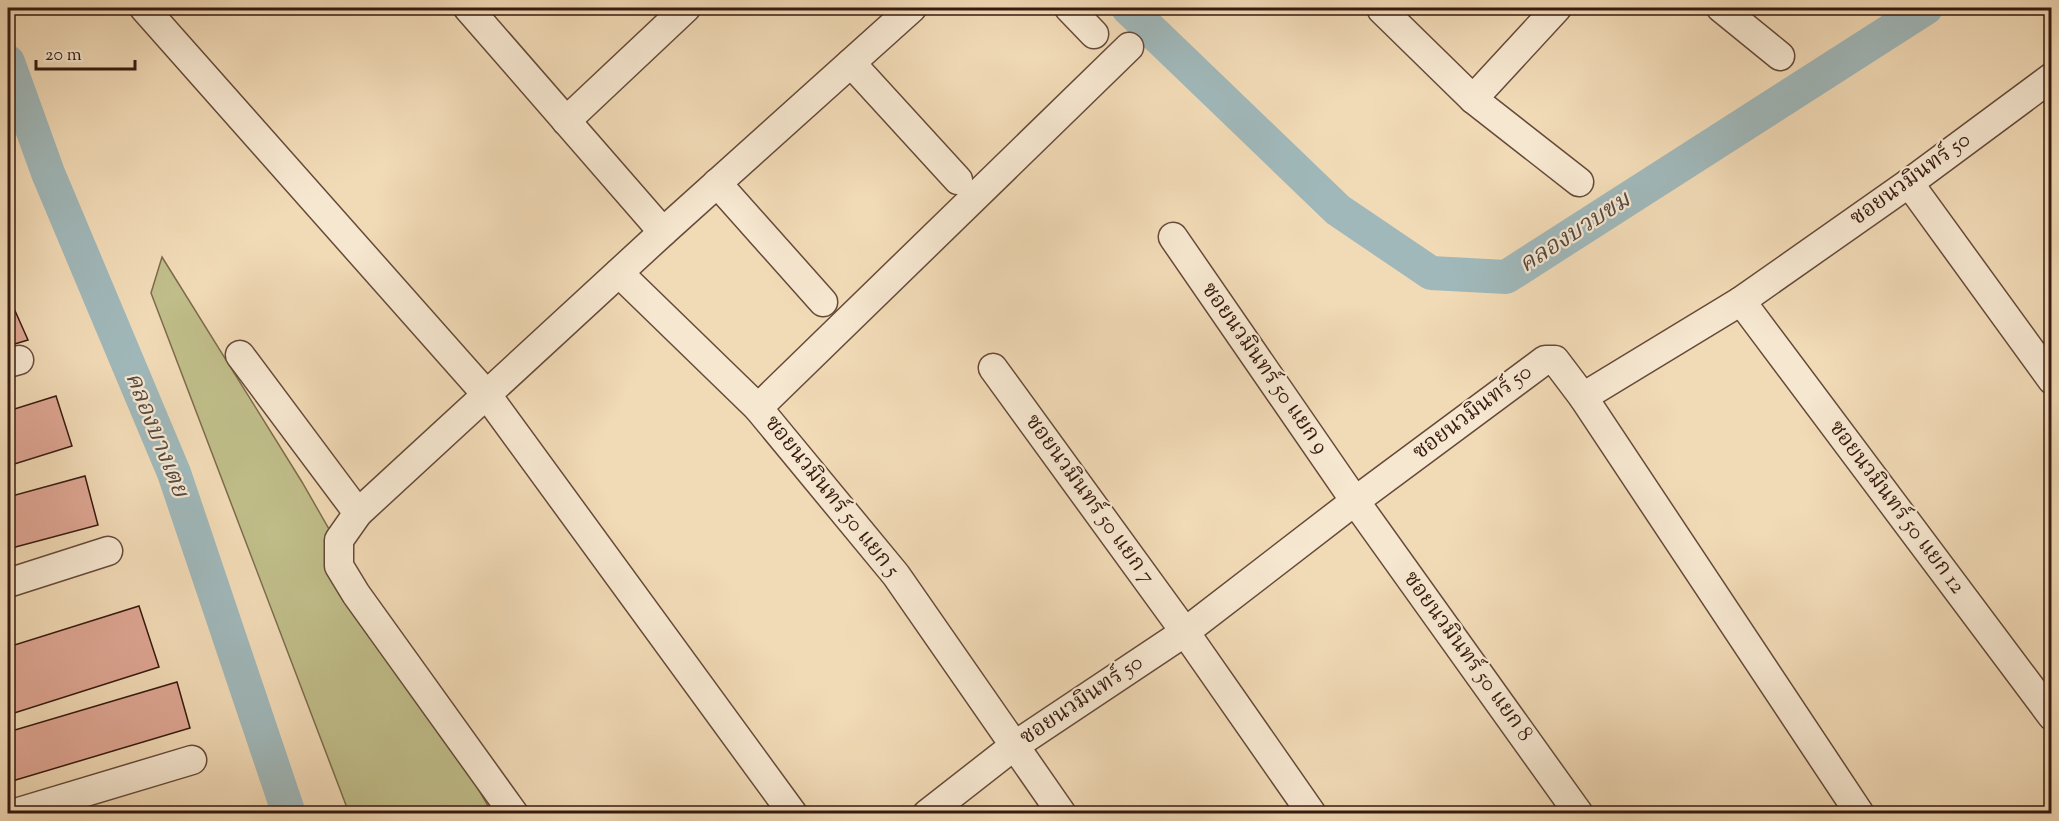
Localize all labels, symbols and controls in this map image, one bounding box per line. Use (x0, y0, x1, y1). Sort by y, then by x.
scale bar (36, 33, 135, 71)
text: 20 m (45, 43, 82, 69)
street label: ซอยนวมินทร์ 50 (1844, 125, 1978, 235)
water label: คลองบวบขม (1512, 183, 1639, 282)
street label: ซอยนวมินทร์ 50 แยก 9 (1193, 277, 1335, 461)
street label: ซอยนวมินทร์ 50 (1407, 357, 1539, 469)
water label: คลองบางเตย (115, 367, 197, 504)
street label: ซอยนวมินทร์ 50 แยก 7 (1016, 408, 1162, 592)
street label: ซอยนวมินทร์ 50 แยก 5 (756, 409, 907, 585)
street label: ซอยนวมินทร์ 50 แยก 12 (1820, 414, 1972, 602)
street label: ซอยนวมินทร์ 50 แยก 8 (1394, 565, 1540, 749)
street label: ซอยนวมินทร์ 50 (1014, 648, 1150, 754)

